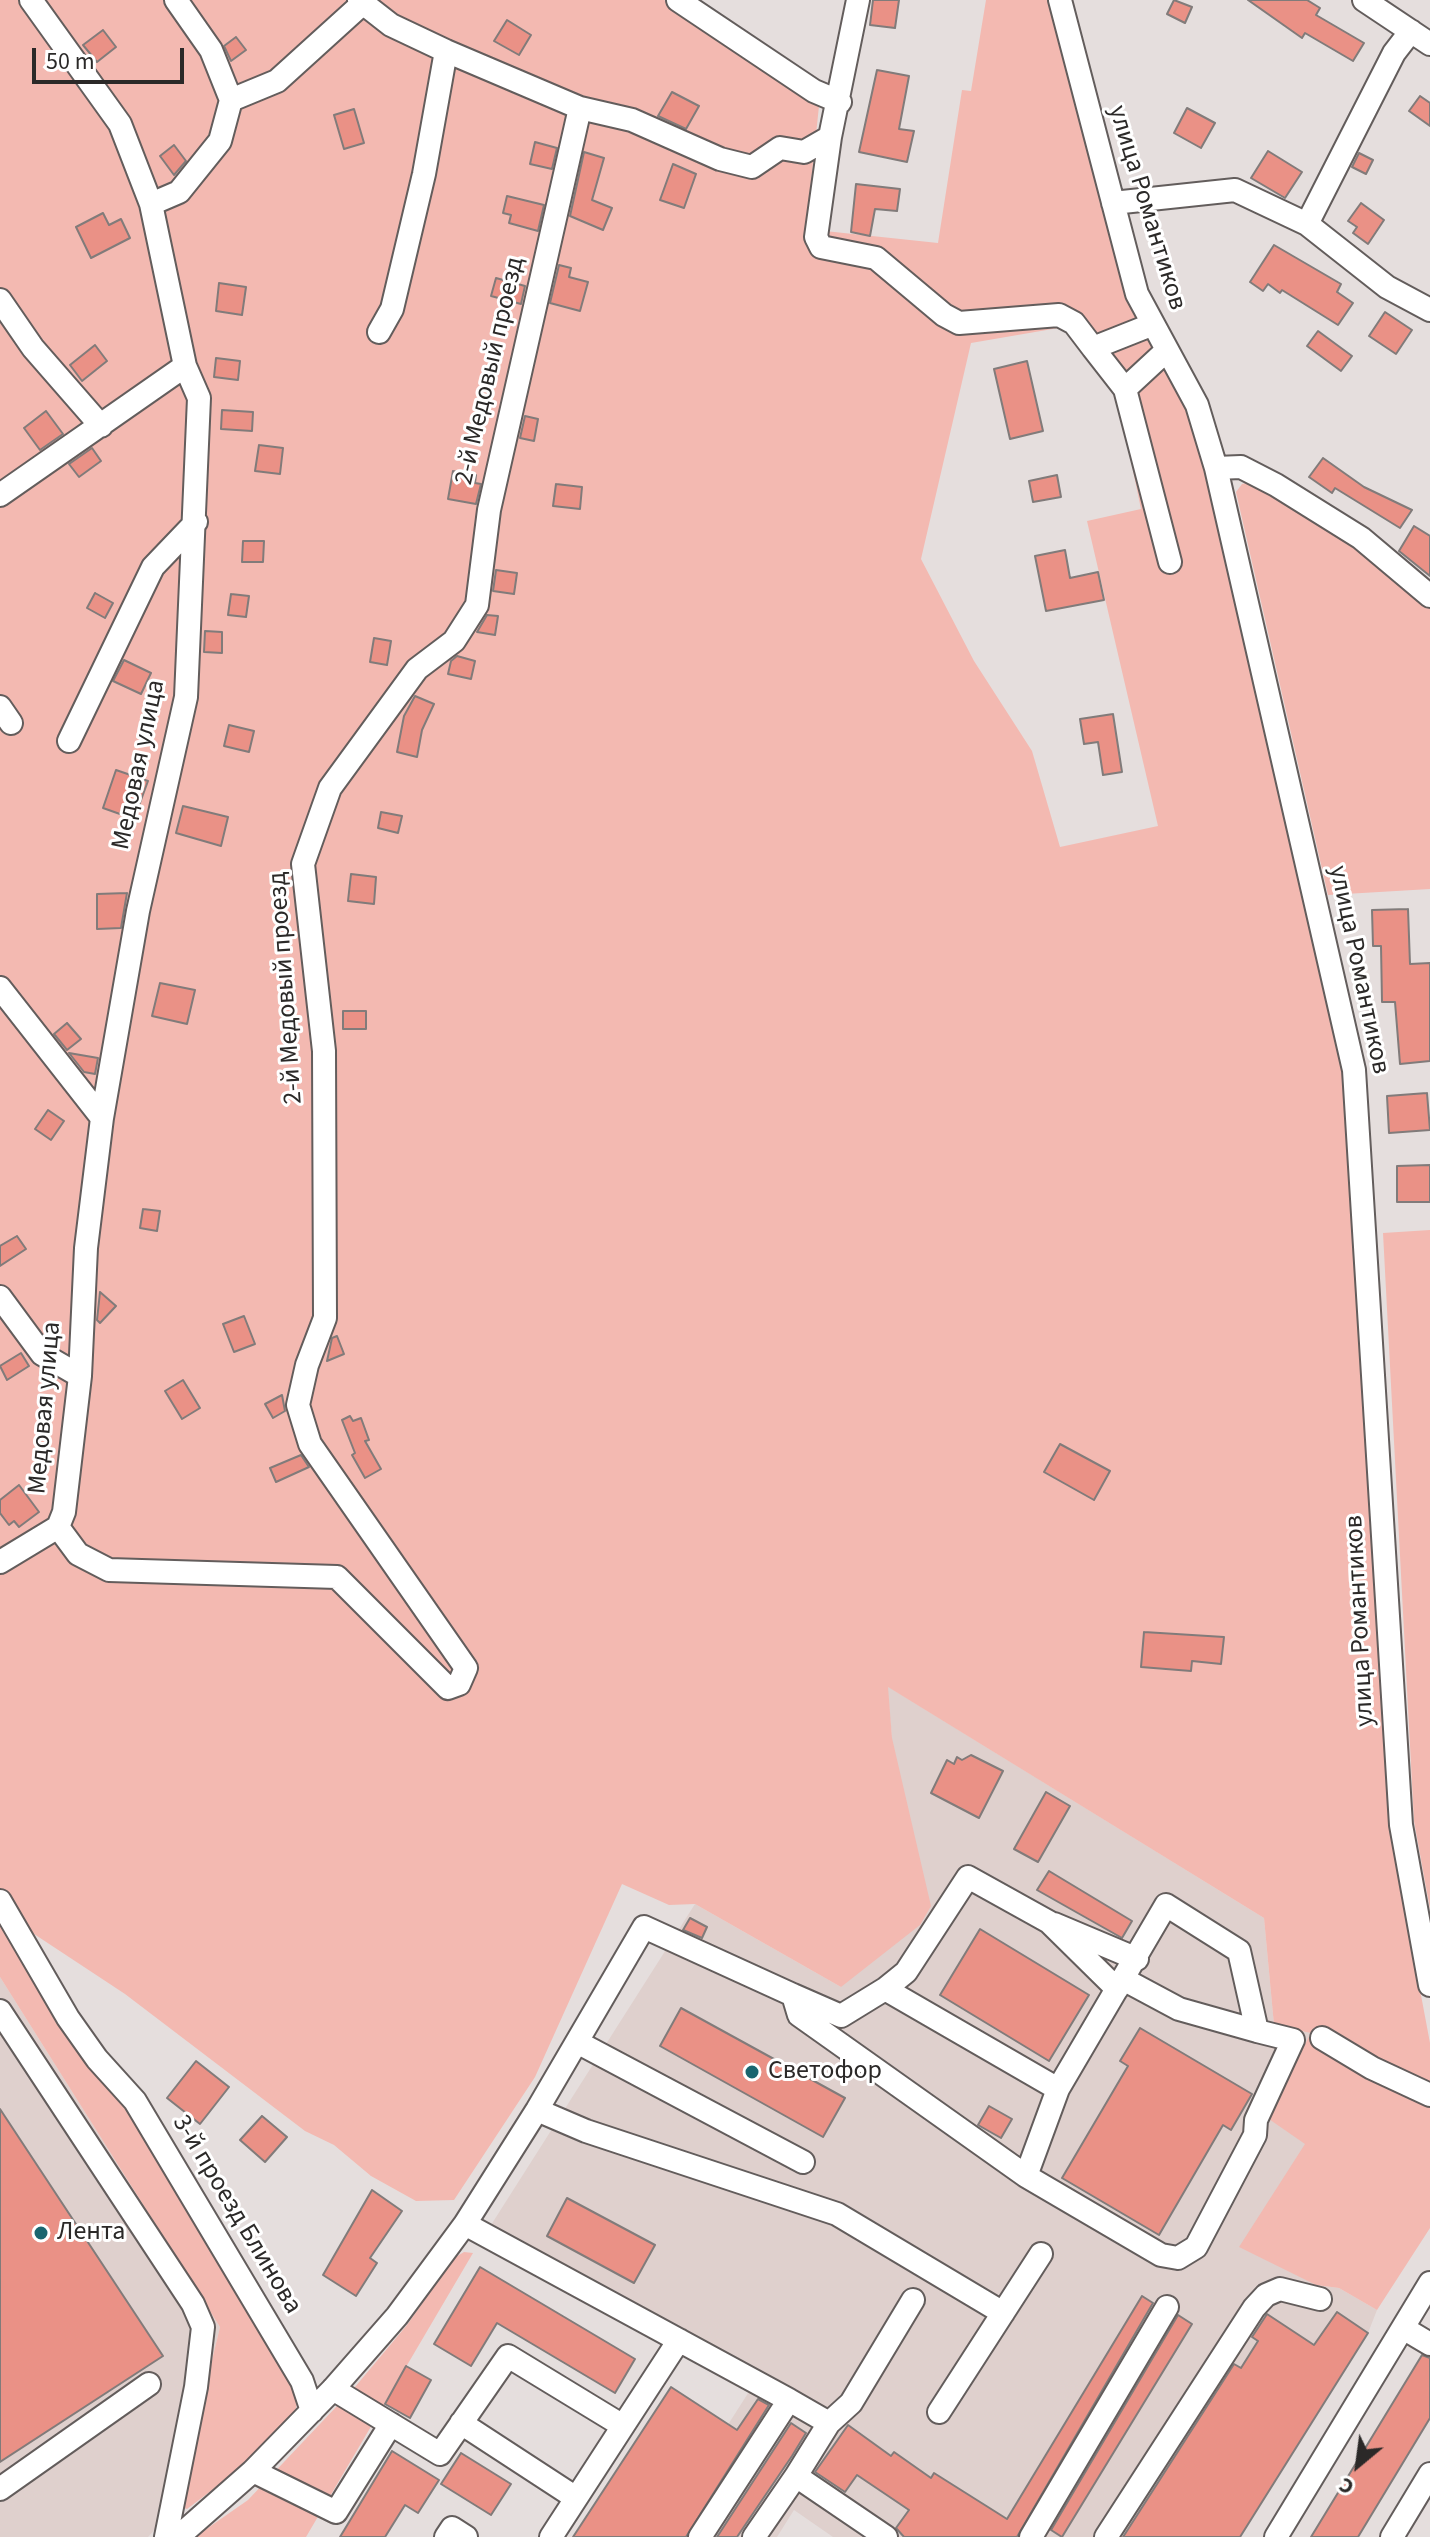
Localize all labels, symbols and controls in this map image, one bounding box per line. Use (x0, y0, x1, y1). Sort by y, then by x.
scale bar (36, 32, 188, 82)
text: 50 m (46, 44, 95, 79)
street label: улица Романтиков (1100, 102, 1192, 314)
street label: 2-й Медовый проезд (450, 254, 532, 488)
street label: Медовая улица (107, 677, 173, 853)
street label: улица Романтиков (1321, 863, 1395, 1077)
street label: 2-й Медовый проезд (263, 871, 311, 1105)
street label: Медовая улица (23, 1321, 69, 1495)
street label: улица Романтиков (1340, 1514, 1382, 1728)
place label: Светофор (768, 2056, 882, 2088)
marker: Светофор (743, 2063, 761, 2081)
street label: 3-й проезд Блинова (164, 2110, 308, 2320)
place label: Лента (57, 2217, 125, 2249)
marker: Лента (32, 2224, 50, 2242)
north arrow (1318, 2425, 1398, 2505)
text: С (1333, 2469, 1360, 2503)

